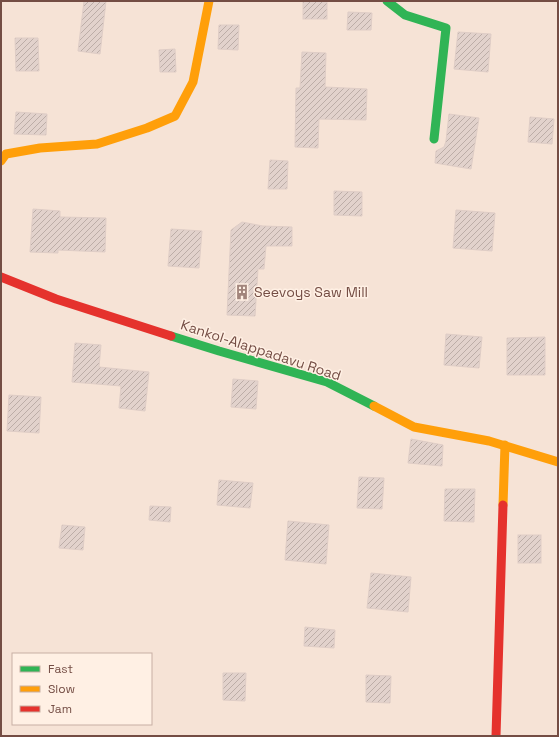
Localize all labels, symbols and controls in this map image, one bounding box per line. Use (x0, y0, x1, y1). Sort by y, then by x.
building icon: Seevoys Saw Mill (233, 283, 251, 301)
place label: Seevoys Saw Mill (254, 283, 368, 301)
street label: Kankol-Alappadavu Road (179, 316, 343, 384)
legend (12, 653, 152, 725)
text: Fast (48, 661, 73, 677)
text: Slow (48, 681, 75, 697)
text: Jam (48, 701, 72, 717)

